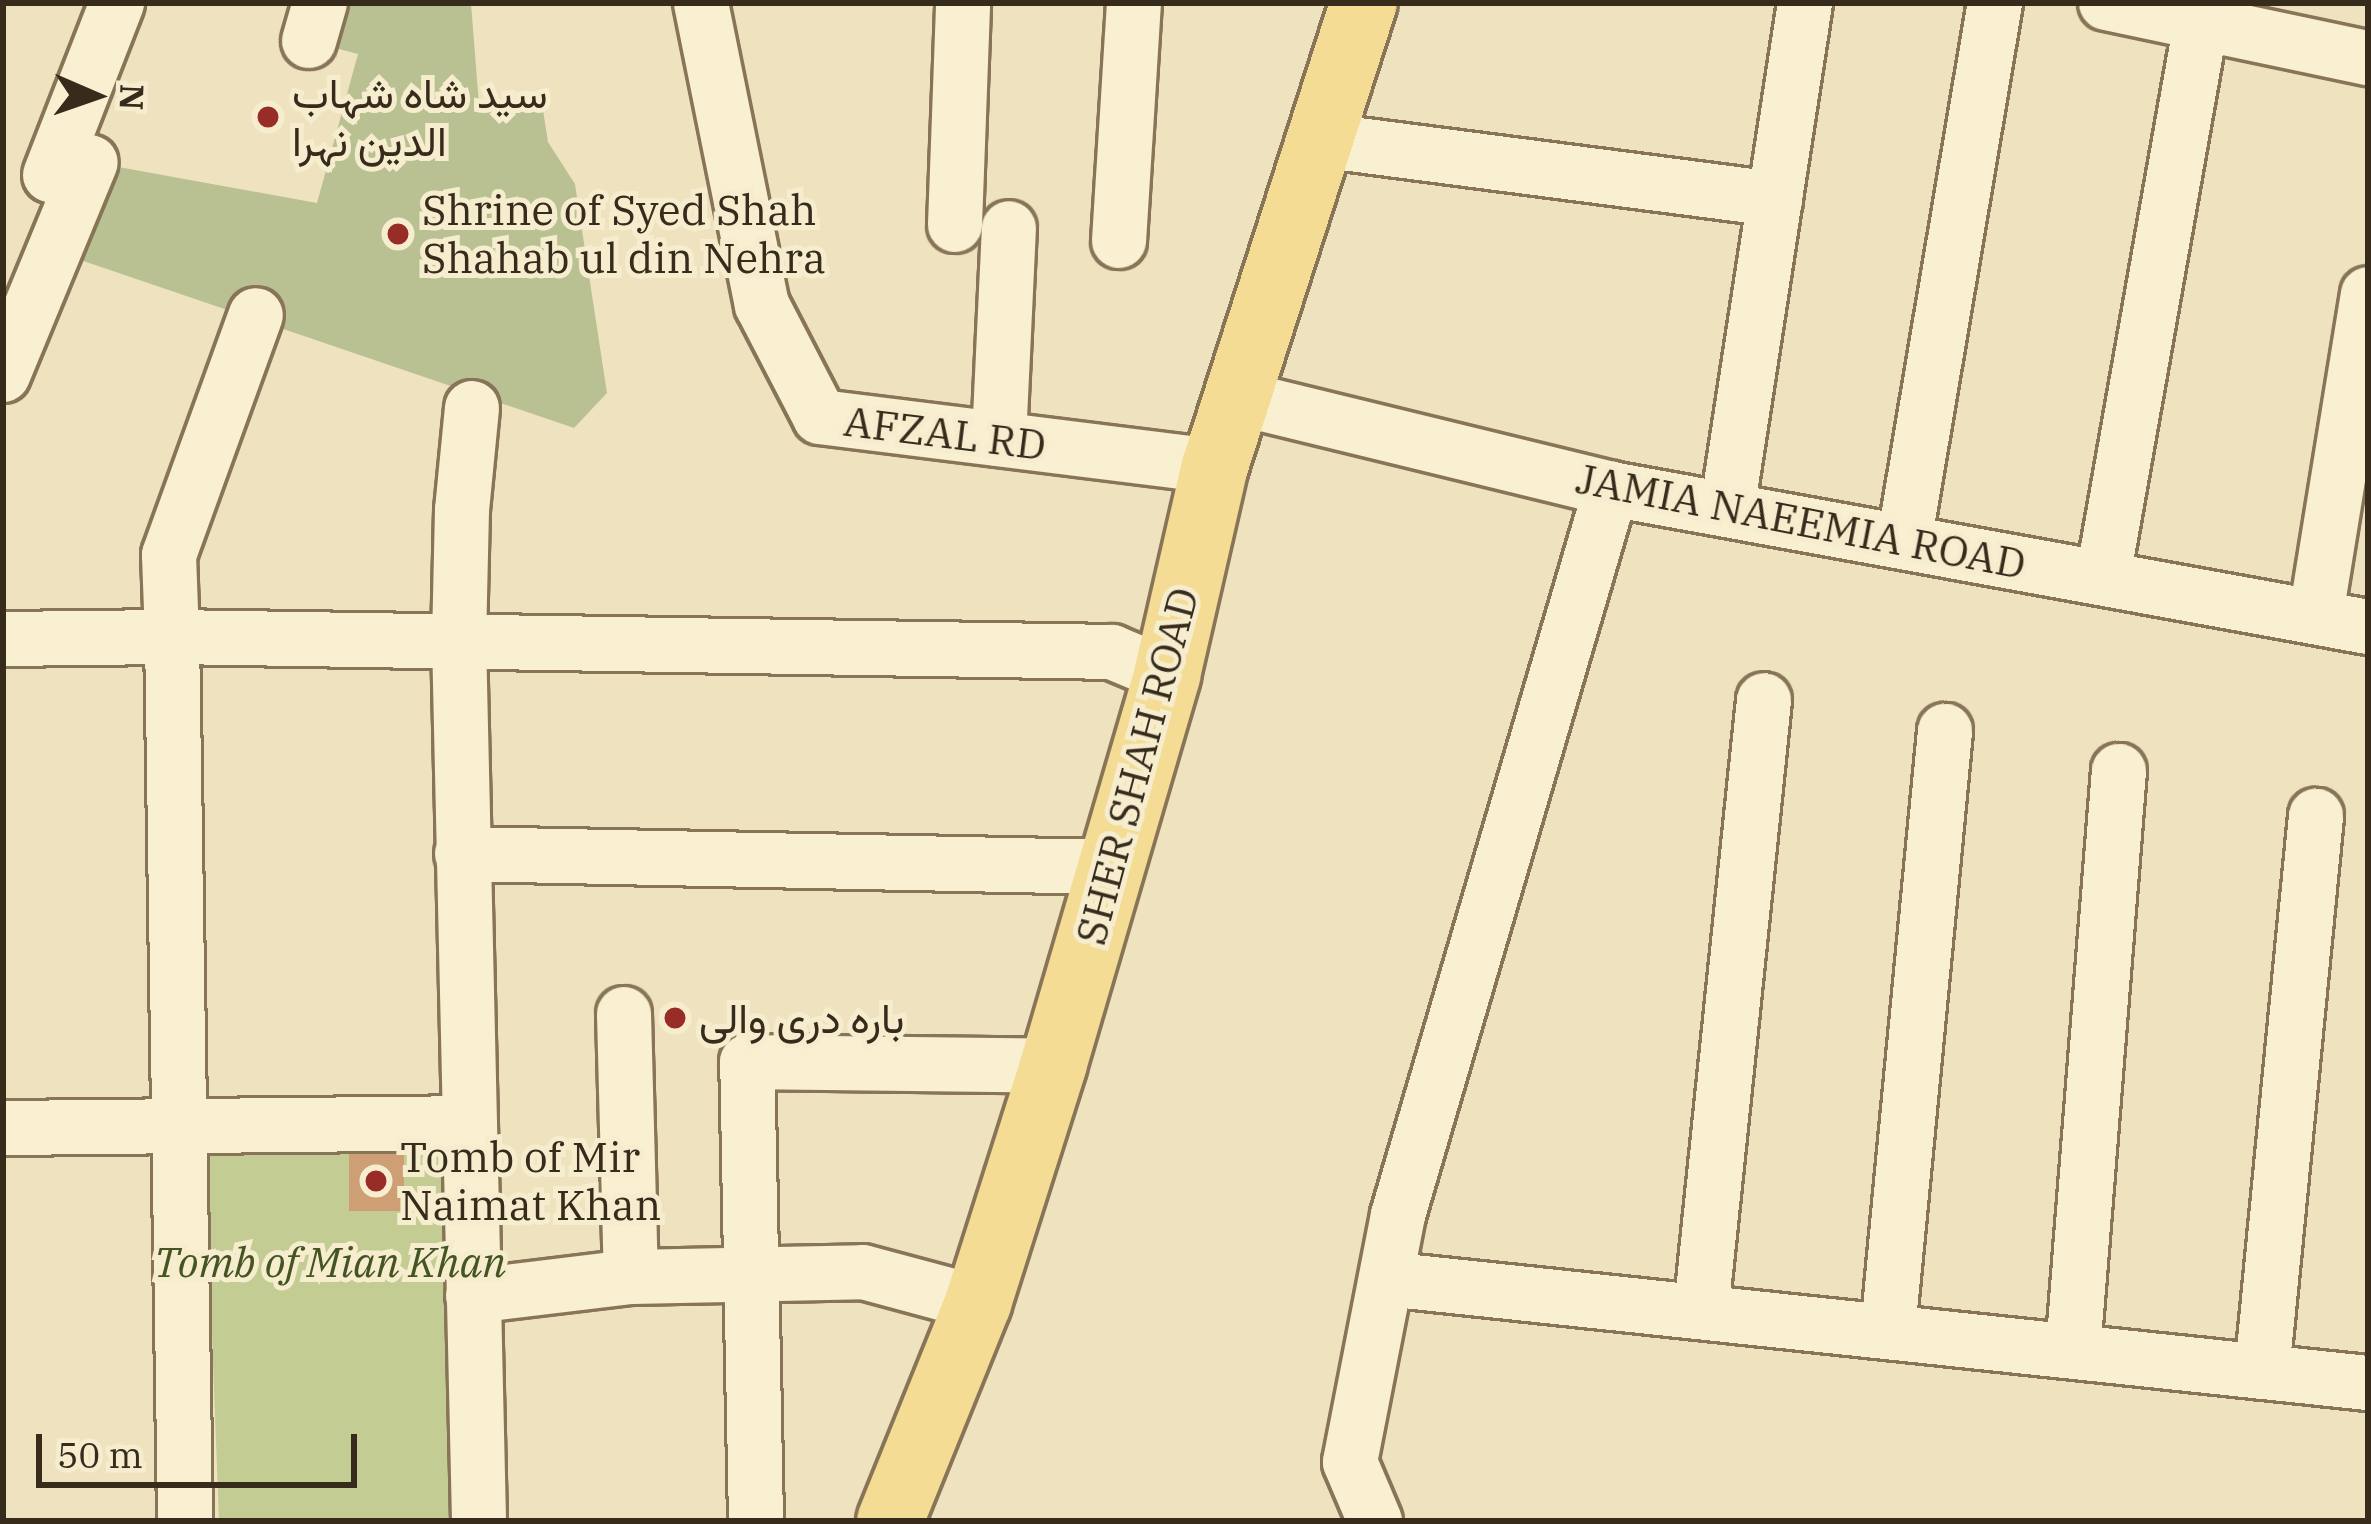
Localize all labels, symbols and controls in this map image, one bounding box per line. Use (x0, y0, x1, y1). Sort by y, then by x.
north arrow (36, 36, 156, 156)
place label: سید شاہ شہاب الدین نہرا (292, 68, 548, 166)
text: N (111, 83, 154, 111)
marker: سید شاہ شہاب الدین نہرا (255, 104, 281, 130)
place label: Shrine of Syed Shah Shahab ul din Nehra (422, 185, 826, 284)
marker: Shrine of Syed Shah Shahab ul din Nehra (385, 221, 411, 247)
street label: AFZAL RD (841, 396, 1049, 470)
street label: JAMIA NAEEMIA ROAD (1572, 453, 2030, 589)
street label: SHER SHAH ROAD (1065, 582, 1209, 950)
place label: بارہ دری والی (699, 993, 904, 1043)
marker: بارہ دری والی (662, 1005, 688, 1031)
place label: Tomb of Mir Naimat Khan (400, 1132, 661, 1230)
marker: Tomb of Mir Naimat Khan (363, 1168, 389, 1194)
park label: Tomb of Mian Khan (154, 1237, 506, 1287)
scale bar (42, 1410, 363, 1484)
text: 50 m (57, 1431, 143, 1478)

